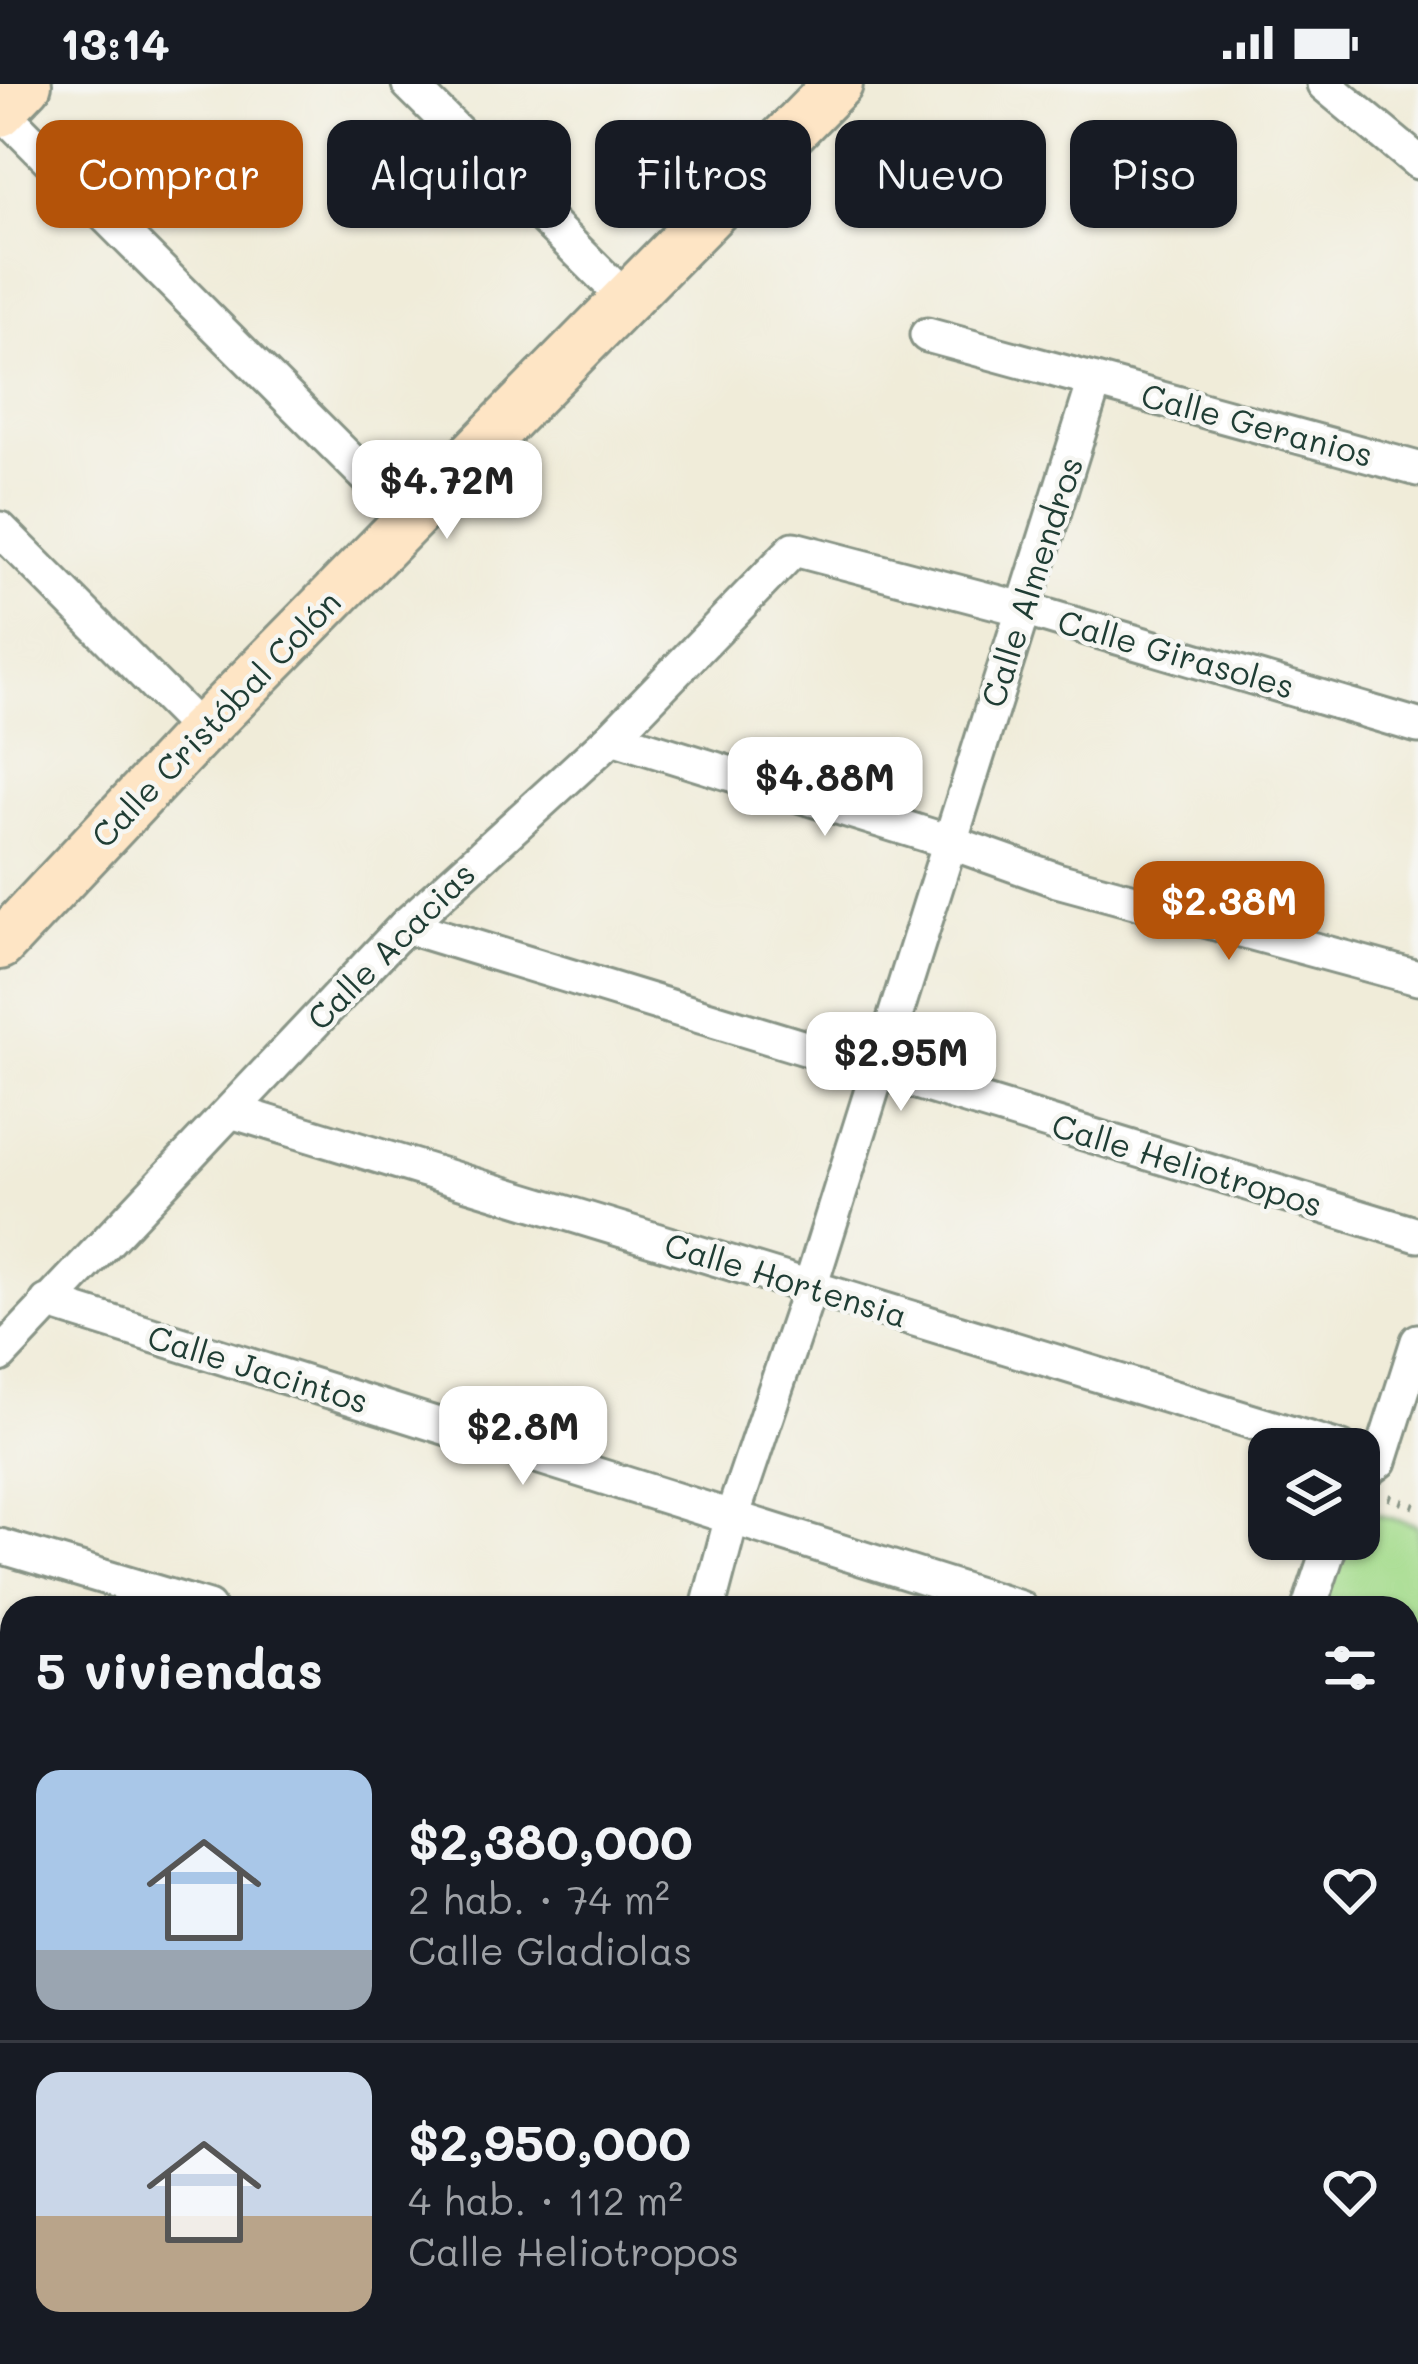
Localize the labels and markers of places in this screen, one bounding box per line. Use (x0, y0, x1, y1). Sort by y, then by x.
pin: $4.72M (349, 440, 545, 542)
pin: $4.88M (727, 737, 923, 839)
pin: $2.38M (1131, 861, 1327, 963)
pin: $2.95M (803, 1012, 999, 1114)
pin: $2.8M (439, 1386, 607, 1488)

